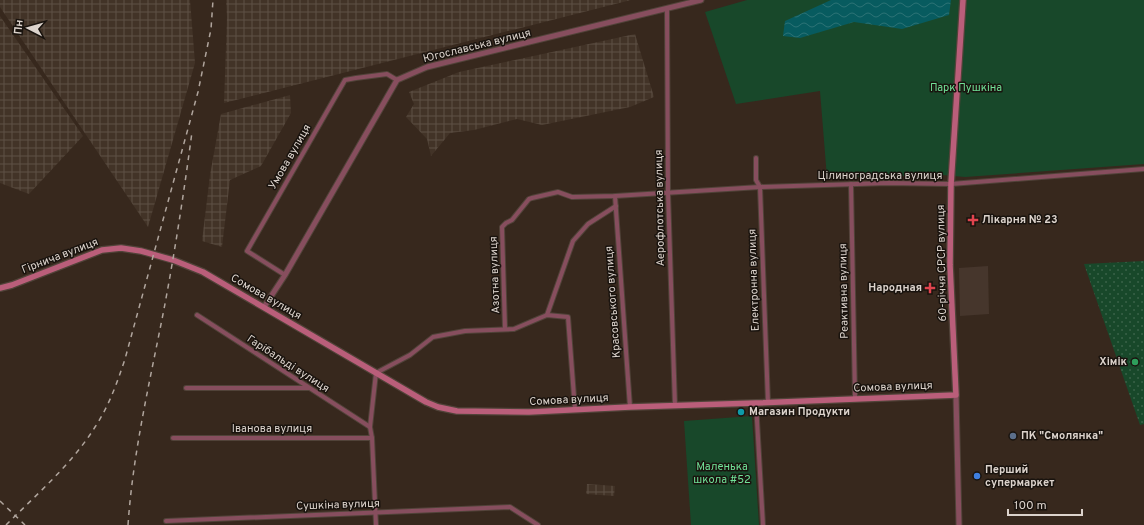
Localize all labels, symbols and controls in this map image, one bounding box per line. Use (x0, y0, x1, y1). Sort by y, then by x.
north arrow (8, 8, 48, 48)
text: Пн (11, 19, 27, 35)
street label: Югославська вулиця (422, 26, 532, 66)
park label: Парк Пушкіна (930, 81, 1002, 95)
street label: Умова вулиця (266, 122, 314, 192)
street label: Аерофлотська вулиця (652, 150, 668, 266)
street label: Цілиноградська вулиця (818, 169, 942, 183)
street label: 60-річчя СРСР вулиця (934, 204, 950, 322)
place label: Лікарня № 23 (982, 213, 1058, 227)
marker: Лікарня № 23 (967, 214, 979, 226)
street label: Електронна вулиця (745, 229, 763, 331)
street label: Гірнича вулиця (20, 235, 100, 277)
street label: Азотна вулиця (487, 236, 503, 314)
street label: Реактивна вулиця (836, 243, 852, 339)
street label: Красовського вулиця (602, 246, 624, 358)
street label: Сомова вулиця (228, 271, 304, 323)
place label: Народная (868, 281, 922, 295)
marker: Народная (925, 283, 935, 293)
street label: Гарібальді вулиця (244, 332, 332, 396)
place label: Хiмік (1099, 355, 1128, 369)
marker: Хiмік (1130, 357, 1140, 367)
street label: Сомова вулиця (853, 379, 933, 395)
street label: Сомова вулиця (529, 391, 609, 409)
place label: Магазин Продукти (749, 405, 850, 419)
marker: Магазин Продукти (736, 407, 746, 417)
street label: Іванова вулиця (232, 422, 312, 436)
place label: ПК "Смолянка" (1021, 429, 1103, 443)
marker: ПК "Смолянка" (1008, 431, 1018, 441)
park label: Маленька школа #52 (693, 460, 751, 487)
place label: Перший супермаркет (985, 463, 1054, 490)
marker: Перший супермаркет (972, 471, 982, 481)
scale bar (1008, 491, 1082, 517)
street label: Сушкіна вулиця (296, 497, 380, 513)
text: 100 m (1014, 498, 1047, 514)

